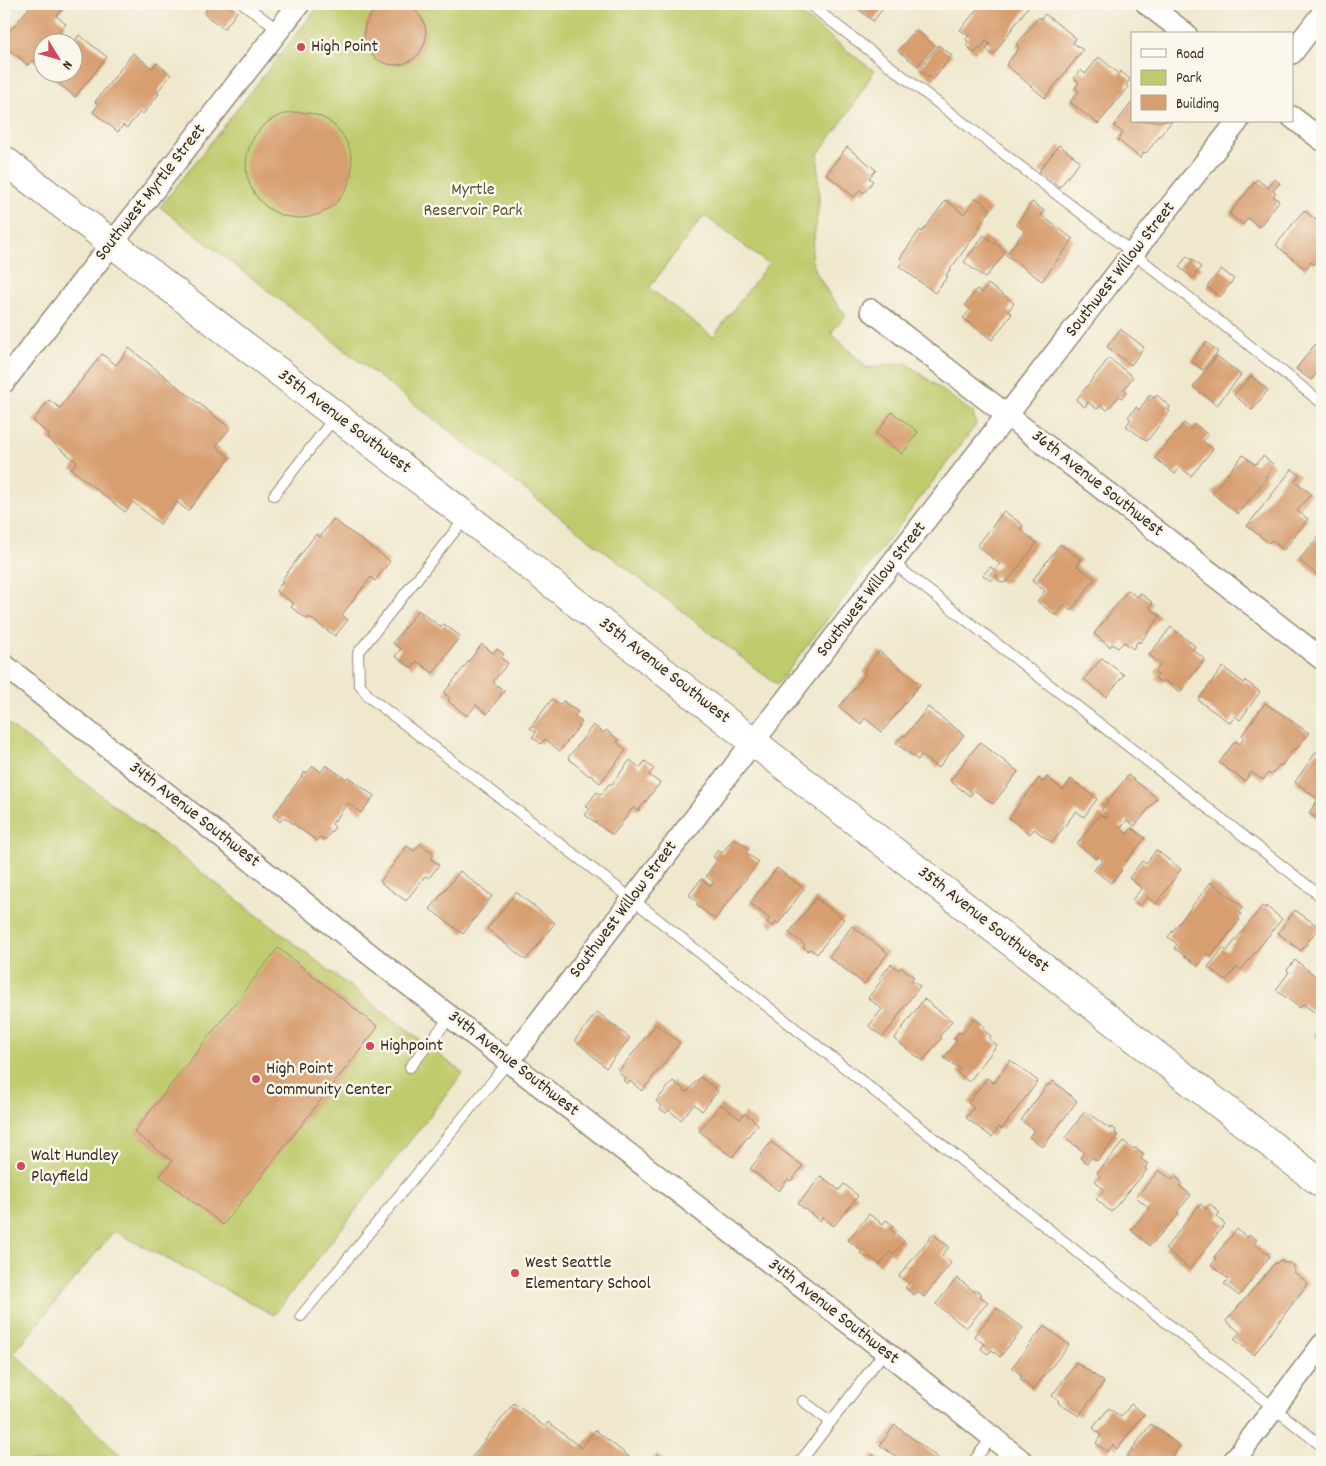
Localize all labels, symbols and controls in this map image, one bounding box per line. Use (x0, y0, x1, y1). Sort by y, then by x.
north arrow (32, 32, 82, 82)
legend (1131, 32, 1294, 122)
place label: High Point (311, 35, 379, 60)
marker: High Point (295, 41, 307, 53)
text: Road (1176, 44, 1204, 66)
text: N (57, 56, 77, 73)
text: Park (1176, 68, 1202, 90)
text: Building (1176, 94, 1219, 116)
street label: Southwest Myrtle Street (90, 119, 213, 267)
park label: Myrtle Reservoir Park (423, 178, 523, 224)
street label: Southwest Willow Street (1060, 197, 1182, 343)
street label: 35th Avenue Southwest (272, 364, 416, 481)
street label: 36th Avenue Southwest (1026, 424, 1169, 544)
street label: Southwest Willow Street (811, 517, 933, 663)
street label: 35th Avenue Southwest (593, 612, 735, 731)
street label: 34th Avenue Southwest (123, 756, 265, 874)
street label: Southwest Willow Street (564, 836, 684, 984)
street label: 35th Avenue Southwest (912, 861, 1054, 980)
street label: 34th Avenue Southwest (442, 1005, 584, 1123)
place label: Highpoint (380, 1034, 444, 1059)
marker: Highpoint (364, 1040, 376, 1052)
place label: High Point Community Center (266, 1057, 392, 1103)
marker: High Point Community Center (250, 1073, 262, 1085)
place label: Walt Hundley Playfield (31, 1144, 119, 1190)
marker: Walt Hundley Playfield (15, 1160, 27, 1172)
place label: West Seattle Elementary School (525, 1251, 652, 1297)
street label: 34th Avenue Southwest (762, 1253, 904, 1371)
marker: West Seattle Elementary School (509, 1267, 521, 1279)

